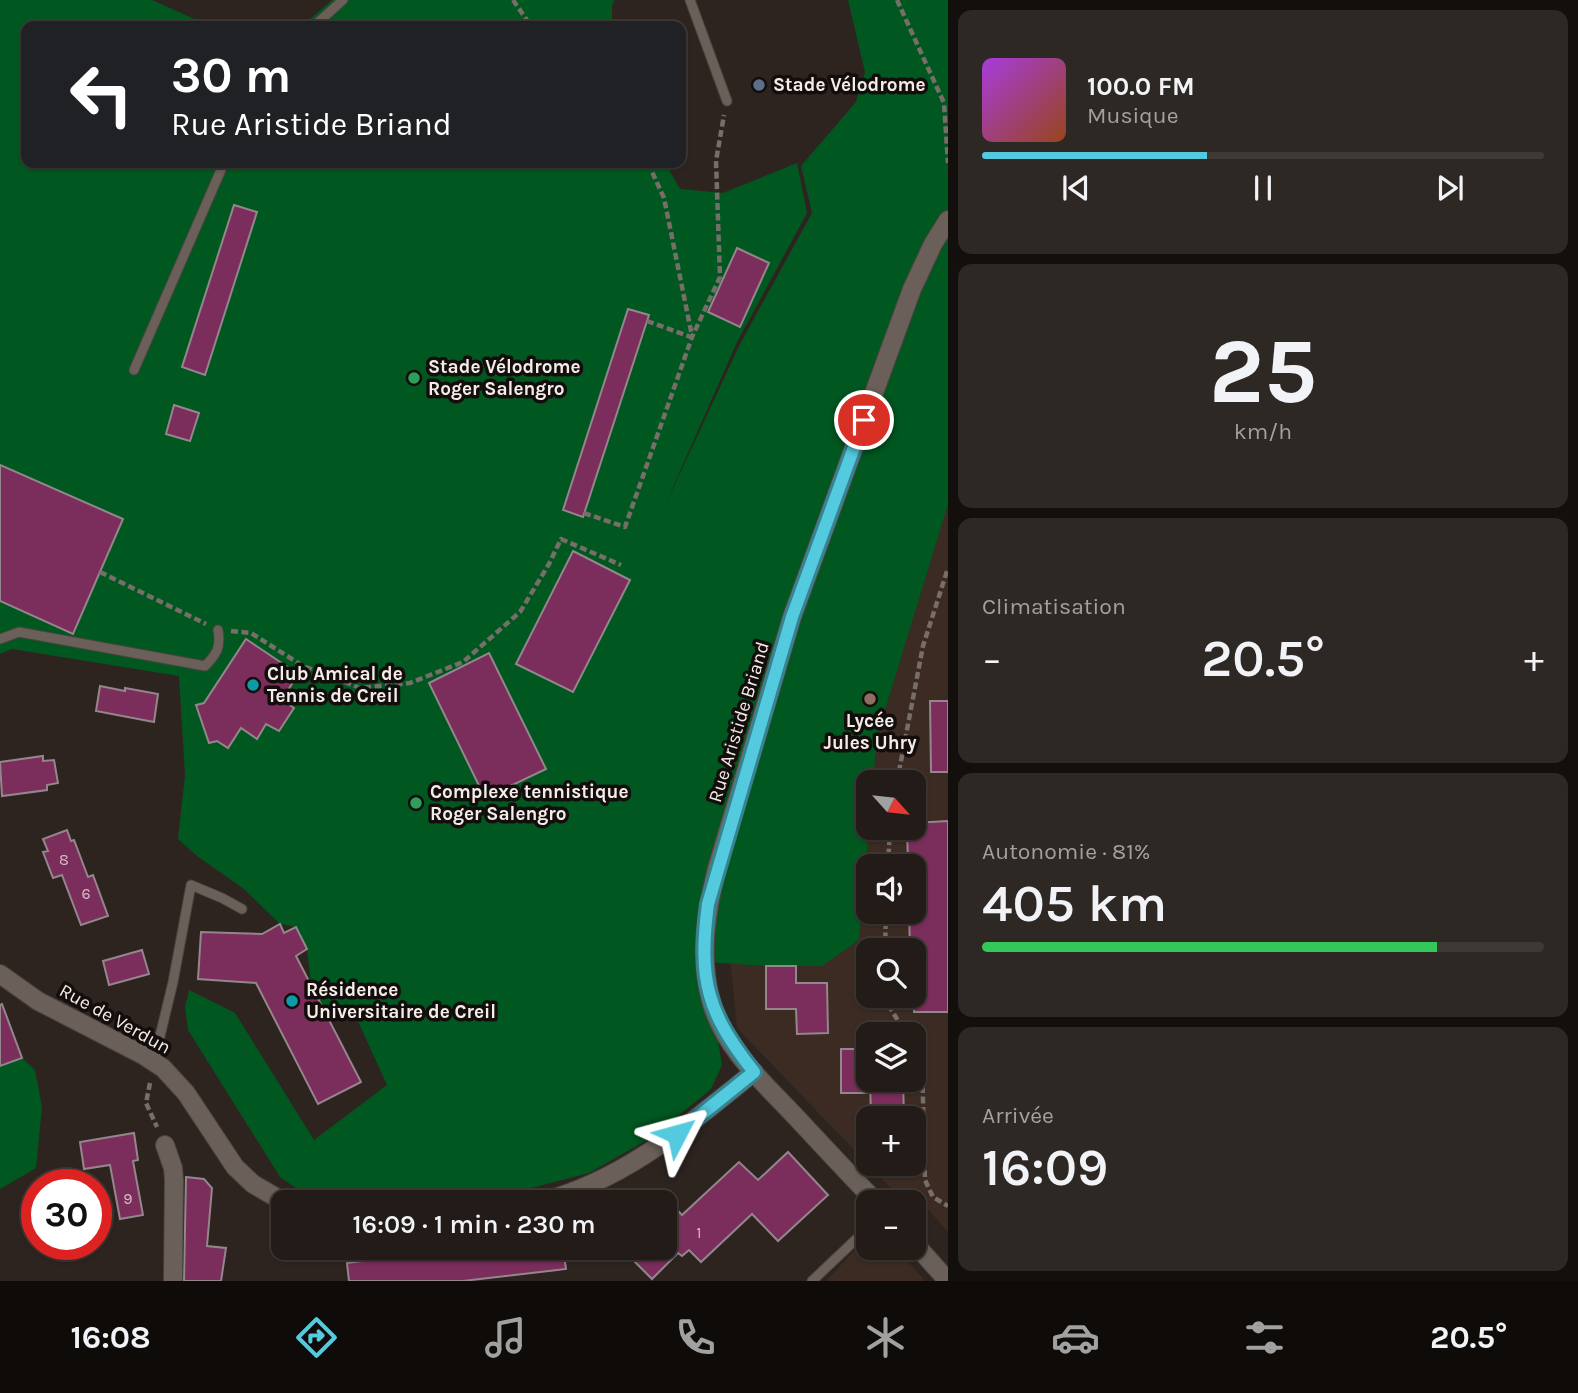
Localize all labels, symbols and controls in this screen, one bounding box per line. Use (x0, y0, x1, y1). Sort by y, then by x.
text: 30 m (171, 47, 291, 104)
icon: left (56, 49, 147, 140)
text: 100.0 FM (1087, 71, 1195, 102)
place label: Stade Vélodrome (773, 74, 926, 96)
marker: Stade Vélodrome (751, 77, 767, 93)
text: Musique (1087, 102, 1179, 129)
text: Rue Aristide Briand (171, 106, 452, 143)
icon: previous (1057, 169, 1095, 207)
icon: pause (1244, 169, 1282, 207)
icon: next (1431, 169, 1469, 207)
text: 25 (1209, 319, 1317, 425)
place label: Stade Vélodrome Roger Salengro (428, 356, 581, 400)
marker: Stade Vélodrome Roger Salengro (406, 370, 422, 386)
pin (834, 390, 894, 450)
icon: arrive (845, 401, 883, 439)
text: km/h (1234, 418, 1292, 445)
text: Climatisation (982, 593, 1126, 620)
text: 20.5° (1201, 628, 1325, 689)
text: − (982, 637, 1002, 682)
text: + (1524, 637, 1544, 682)
street label: Rue Aristide Briand (704, 639, 774, 805)
place label: Club Amical de Tennis de Creil (267, 663, 403, 707)
marker: Club Amical de Tennis de Creil (245, 677, 261, 693)
marker: Lycée Jules Uhry (862, 691, 878, 707)
place label: Lycée Jules Uhry (824, 710, 917, 754)
north arrow (856, 770, 926, 840)
map controls (856, 770, 926, 1260)
place label: Complexe tennistique Roger Salengro (430, 781, 628, 825)
marker: Complexe tennistique Roger Salengro (408, 795, 424, 811)
text: Autonomie · 81% (982, 838, 1150, 865)
house number: 8 (59, 850, 69, 869)
button: sound (856, 854, 926, 924)
text: 405 km (982, 873, 1167, 934)
house number: 6 (81, 884, 91, 903)
button: search (856, 938, 926, 1008)
street label: Rue de Verdun (55, 979, 175, 1059)
place label: Résidence Universitaire de Creil (306, 979, 496, 1023)
marker: Résidence Universitaire de Creil (284, 993, 300, 1009)
button: layers (856, 1022, 926, 1092)
position arrow (640, 1097, 714, 1171)
text: Arrivée (982, 1102, 1054, 1129)
button: + (856, 1106, 926, 1176)
text: 16:09 (982, 1137, 1108, 1198)
speed limit sign: 30 (21, 1169, 112, 1260)
house number: 9 (123, 1189, 133, 1208)
button: − (856, 1190, 926, 1260)
text: 16:09 · 1 min · 230 m (353, 1209, 595, 1240)
house number: 1 (696, 1223, 702, 1242)
icon: directions (292, 1313, 341, 1362)
icon: music (481, 1313, 530, 1362)
icon: phone (671, 1313, 720, 1362)
icon: climate (861, 1313, 910, 1362)
icon: car (1051, 1313, 1100, 1362)
icon: filters (1240, 1313, 1289, 1362)
text: 16:08 (70, 1319, 151, 1356)
text: 20.5° (1430, 1319, 1508, 1356)

